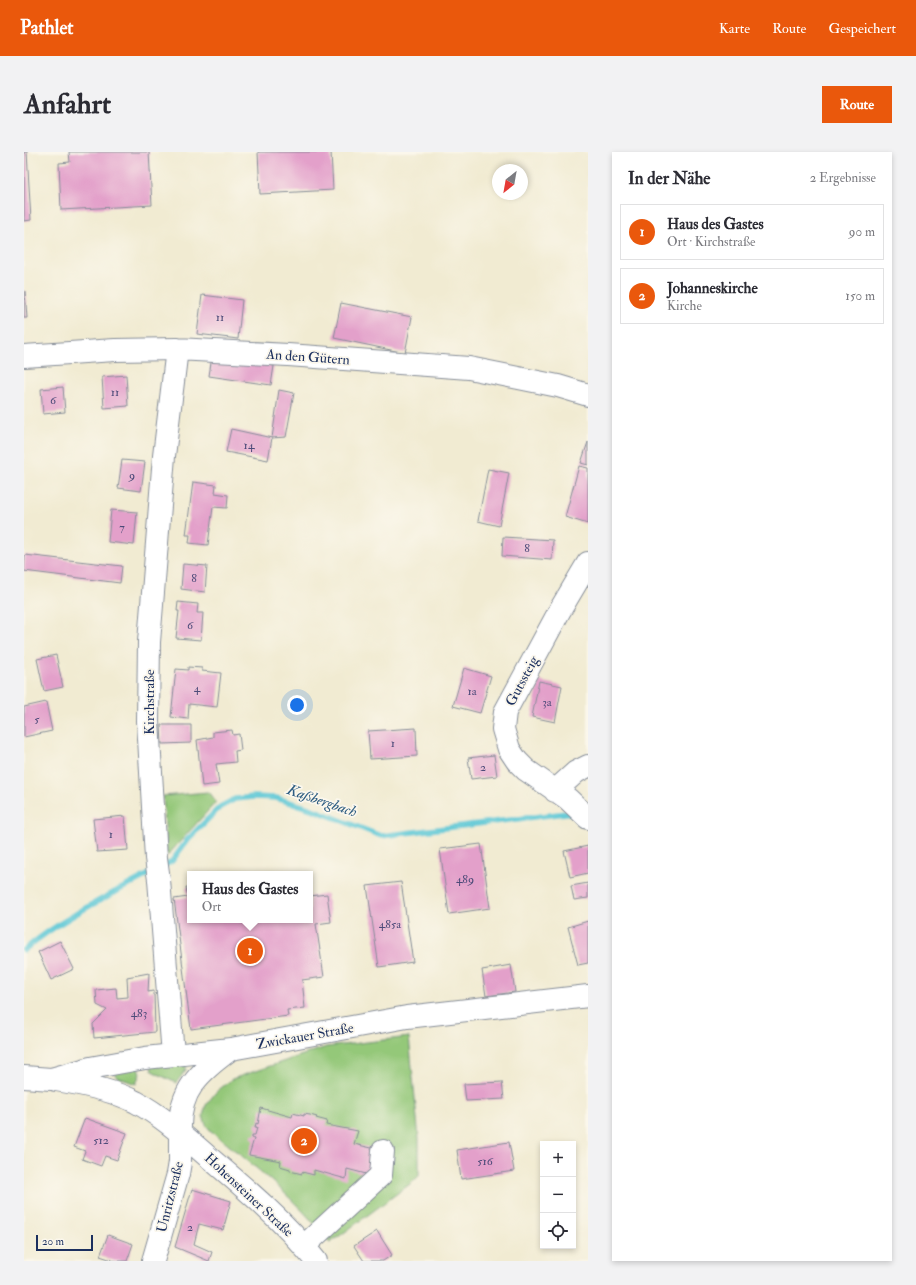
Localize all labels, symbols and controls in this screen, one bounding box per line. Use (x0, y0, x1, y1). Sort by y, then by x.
text: Pathlet (20, 16, 74, 40)
text: Karte (719, 20, 750, 37)
text: Route (772, 20, 806, 37)
text: Gespeichert (828, 20, 896, 37)
button: Route (822, 86, 892, 123)
text: Anfahrt (24, 87, 111, 122)
north arrow (492, 164, 528, 200)
text: In der Nähe (628, 168, 710, 189)
text: 2 Ergebnisse (810, 170, 876, 186)
text: Haus des Gastes (667, 215, 764, 234)
text: 1 (640, 224, 644, 240)
text: 90 m (849, 224, 875, 240)
text: Ort · Kirchstraße (667, 234, 755, 250)
text: Johanneskirche (667, 279, 758, 298)
text: 2 (639, 288, 645, 304)
text: 150 m (845, 288, 875, 304)
text: Kirche (667, 298, 702, 314)
house number: 11 (216, 310, 224, 325)
street label: An den Gütern (265, 346, 350, 368)
house number: 11 (111, 385, 119, 400)
house number: 6 (50, 393, 57, 408)
house number: 14 (244, 438, 255, 453)
house number: 9 (128, 468, 135, 483)
house number: 7 (119, 520, 125, 535)
house number: 8 (524, 541, 530, 556)
house number: 8 (191, 571, 197, 586)
house number: 6 (187, 618, 194, 633)
street label: Gutssteig (502, 652, 543, 709)
street label: Kirchstraße (141, 669, 158, 735)
house number: 4 (194, 681, 201, 696)
house number: 1a (467, 684, 478, 699)
your location (287, 695, 307, 715)
house number: 3a (542, 695, 553, 710)
house number: 5 (34, 712, 40, 727)
house number: 1 (391, 736, 395, 751)
house number: 2 (480, 760, 486, 775)
water label: Kaßbergbach (284, 780, 360, 822)
house number: 1 (109, 827, 113, 842)
popup (187, 871, 313, 923)
house number: 489 (456, 872, 474, 887)
text: Haus des Gastes (202, 880, 298, 899)
text: Ort (202, 899, 221, 915)
house number: 485a (379, 917, 402, 932)
pin: 1 (237, 936, 263, 966)
house number: 483 (131, 1006, 147, 1021)
street label: Zwickauer Straße (255, 1019, 355, 1053)
pin: 2 (291, 1126, 317, 1156)
house number: 512 (93, 1133, 109, 1148)
map controls (540, 1141, 576, 1249)
button: + (540, 1141, 576, 1177)
street label: Hohensteiner Straße (201, 1149, 297, 1241)
house number: 516 (477, 1154, 494, 1169)
street label: Unritzstraße (153, 1160, 187, 1234)
button: − (540, 1177, 576, 1213)
button: locate (540, 1213, 576, 1249)
house number: 2 (187, 1220, 193, 1235)
scale bar (36, 1233, 93, 1252)
text: 20 m (42, 1235, 64, 1248)

